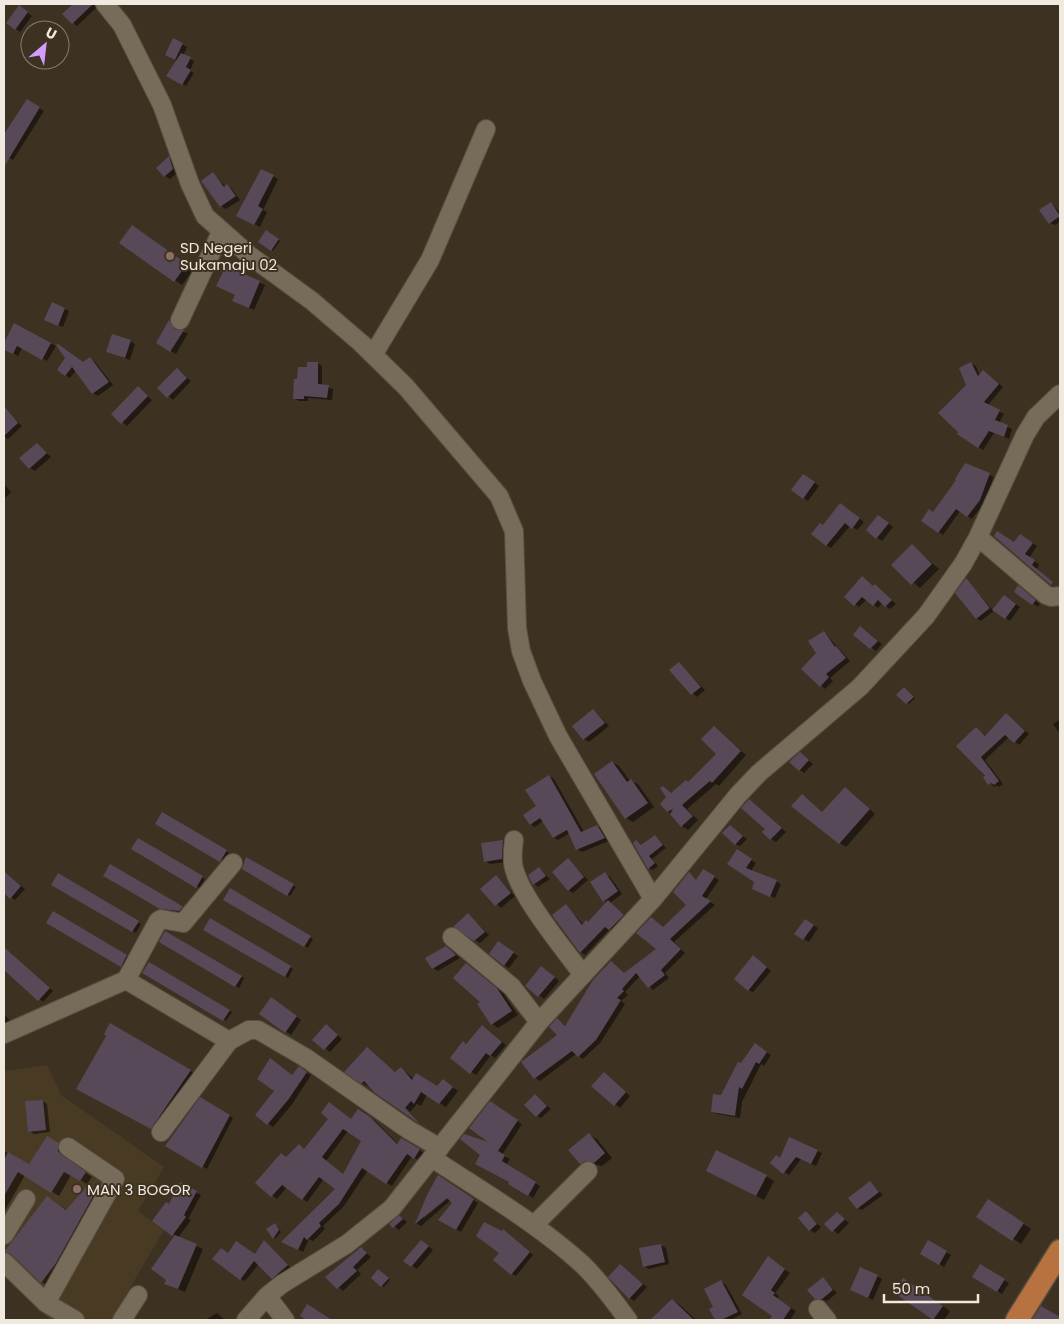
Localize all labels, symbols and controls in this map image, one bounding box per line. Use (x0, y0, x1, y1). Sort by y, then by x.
north arrow (20, 20, 70, 70)
text: U (42, 22, 60, 45)
place label: SD Negeri Sukamaju 02 (180, 237, 277, 275)
marker: SD Negeri Sukamaju 02 (164, 250, 176, 262)
place label: MAN 3 BOGOR (87, 1179, 191, 1200)
marker: MAN 3 BOGOR (71, 1183, 83, 1195)
scale bar (884, 1272, 978, 1304)
text: 50 m (892, 1278, 930, 1299)

